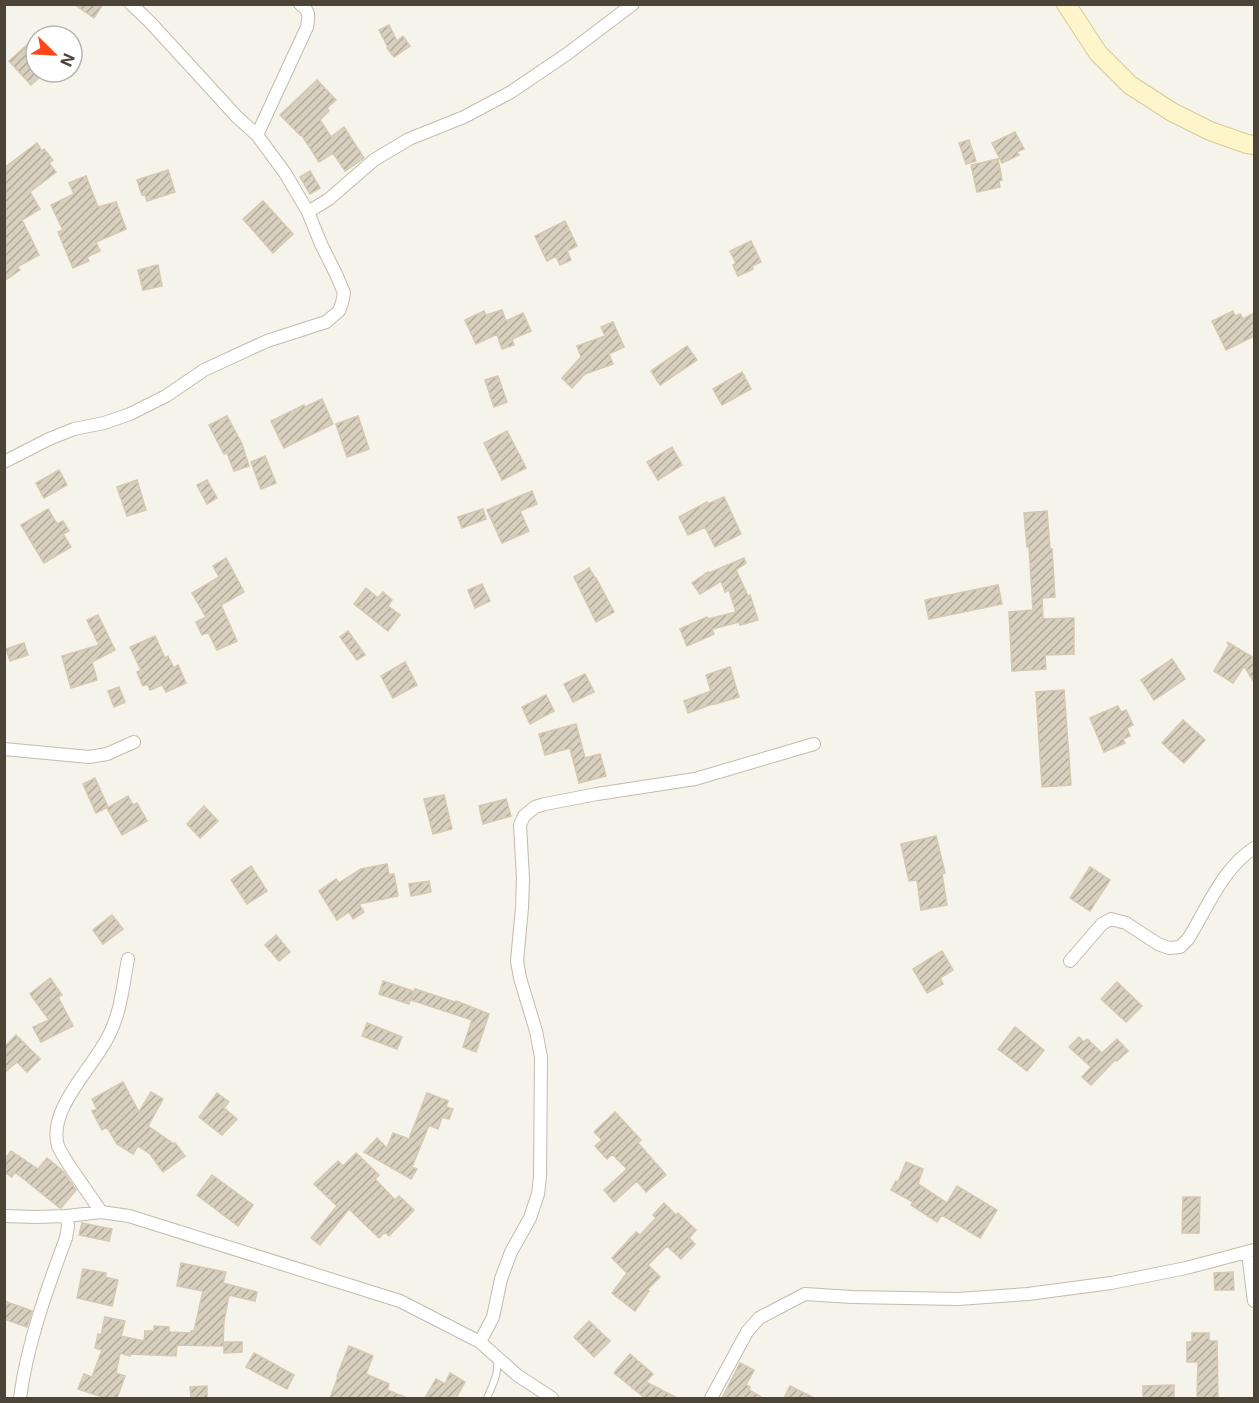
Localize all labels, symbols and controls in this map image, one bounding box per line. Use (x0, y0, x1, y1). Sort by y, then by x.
north arrow (24, 24, 84, 84)
text: N (56, 50, 79, 70)

